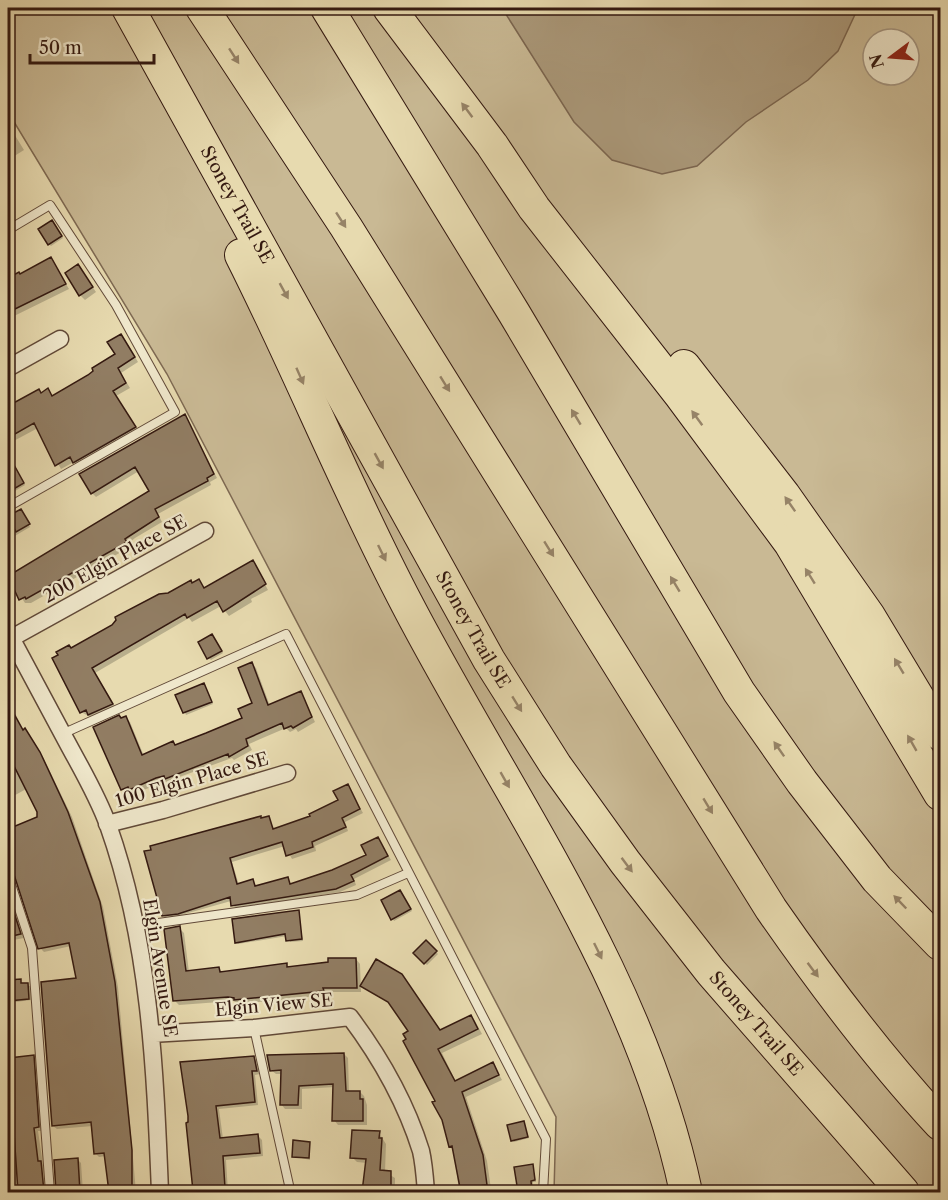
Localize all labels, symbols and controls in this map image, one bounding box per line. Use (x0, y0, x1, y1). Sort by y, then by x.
scale bar (30, 27, 154, 65)
north arrow (861, 27, 921, 87)
text: 50 m (39, 37, 82, 59)
one-way arrow (228, 48, 240, 64)
text: N (865, 52, 888, 71)
one-way arrow (461, 103, 473, 118)
street label: Stoney Trail SE (196, 142, 278, 268)
one-way arrow (335, 211, 347, 227)
one-way arrow (279, 283, 289, 300)
one-way arrow (296, 368, 305, 385)
one-way arrow (439, 376, 450, 393)
one-way arrow (570, 409, 581, 425)
one-way arrow (691, 410, 703, 426)
one-way arrow (374, 453, 384, 470)
one-way arrow (784, 497, 796, 513)
street label: 200 Elgin Place SE (39, 510, 191, 608)
one-way arrow (543, 541, 554, 558)
one-way arrow (377, 545, 387, 562)
street label: Stoney Trail SE (431, 567, 515, 692)
one-way arrow (805, 568, 816, 584)
one-way arrow (670, 576, 681, 592)
one-way arrow (894, 658, 905, 674)
one-way arrow (511, 696, 522, 712)
one-way arrow (906, 735, 917, 751)
one-way arrow (774, 741, 785, 757)
street label: 100 Elgin Place SE (113, 748, 271, 812)
one-way arrow (500, 772, 510, 789)
one-way arrow (702, 798, 713, 814)
one-way arrow (621, 856, 633, 872)
one-way arrow (893, 896, 907, 910)
street label: Elgin Avenue SE (138, 897, 182, 1039)
one-way arrow (593, 943, 603, 960)
one-way arrow (807, 962, 819, 977)
street label: Stoney Trail SE (705, 967, 807, 1080)
street label: Elgin View SE (214, 989, 334, 1021)

